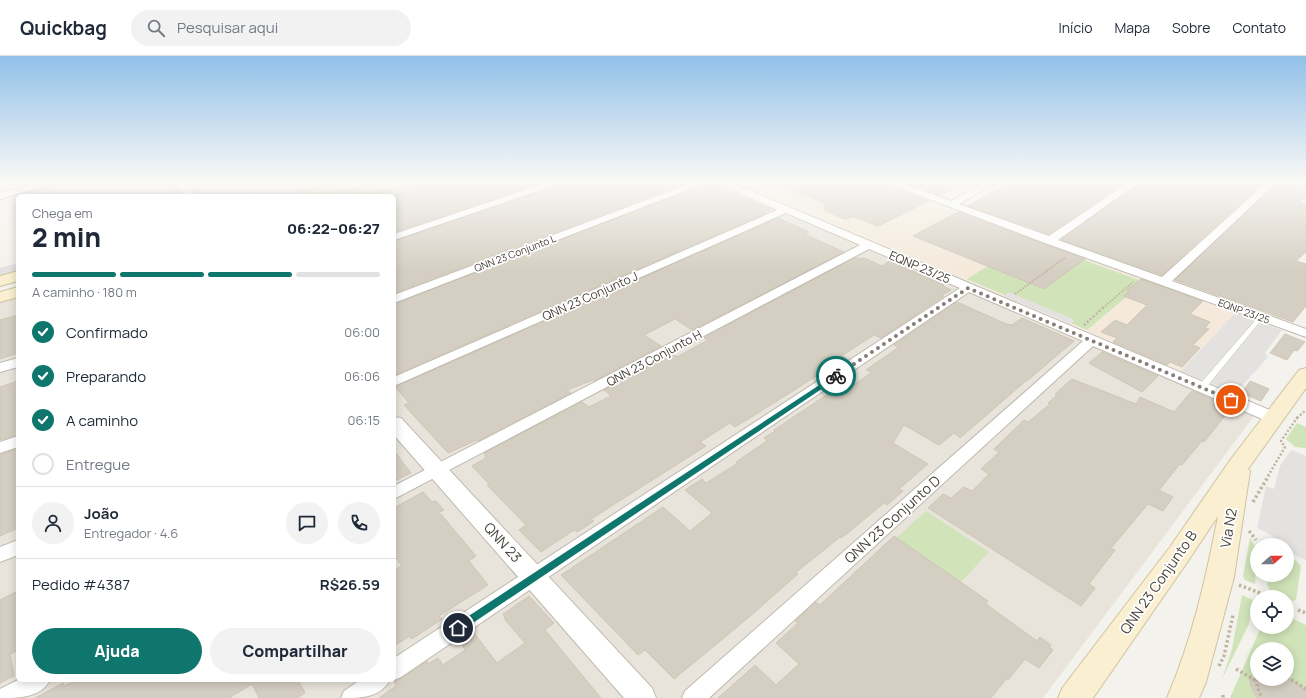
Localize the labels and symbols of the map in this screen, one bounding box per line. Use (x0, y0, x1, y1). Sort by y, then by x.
street label: QNN 23 Conjunto L (472, 231, 558, 275)
street label: EQNP 23/25 (887, 246, 953, 288)
street label: QNN 23 Conjunto J (539, 267, 641, 325)
street label: EQNP 23/25 (1216, 295, 1272, 327)
street label: QNN 23 Conjunto H (603, 326, 705, 390)
courier (816, 356, 856, 396)
pin (1214, 383, 1248, 417)
street label: QNN 23 Conjunto D (840, 471, 944, 567)
street label: Via N2 (1215, 507, 1241, 549)
street label: QNN 23 (480, 518, 526, 566)
street label: QNN 23 Conjunto B (1115, 526, 1201, 638)
north arrow (1250, 538, 1294, 582)
pin (441, 611, 475, 645)

